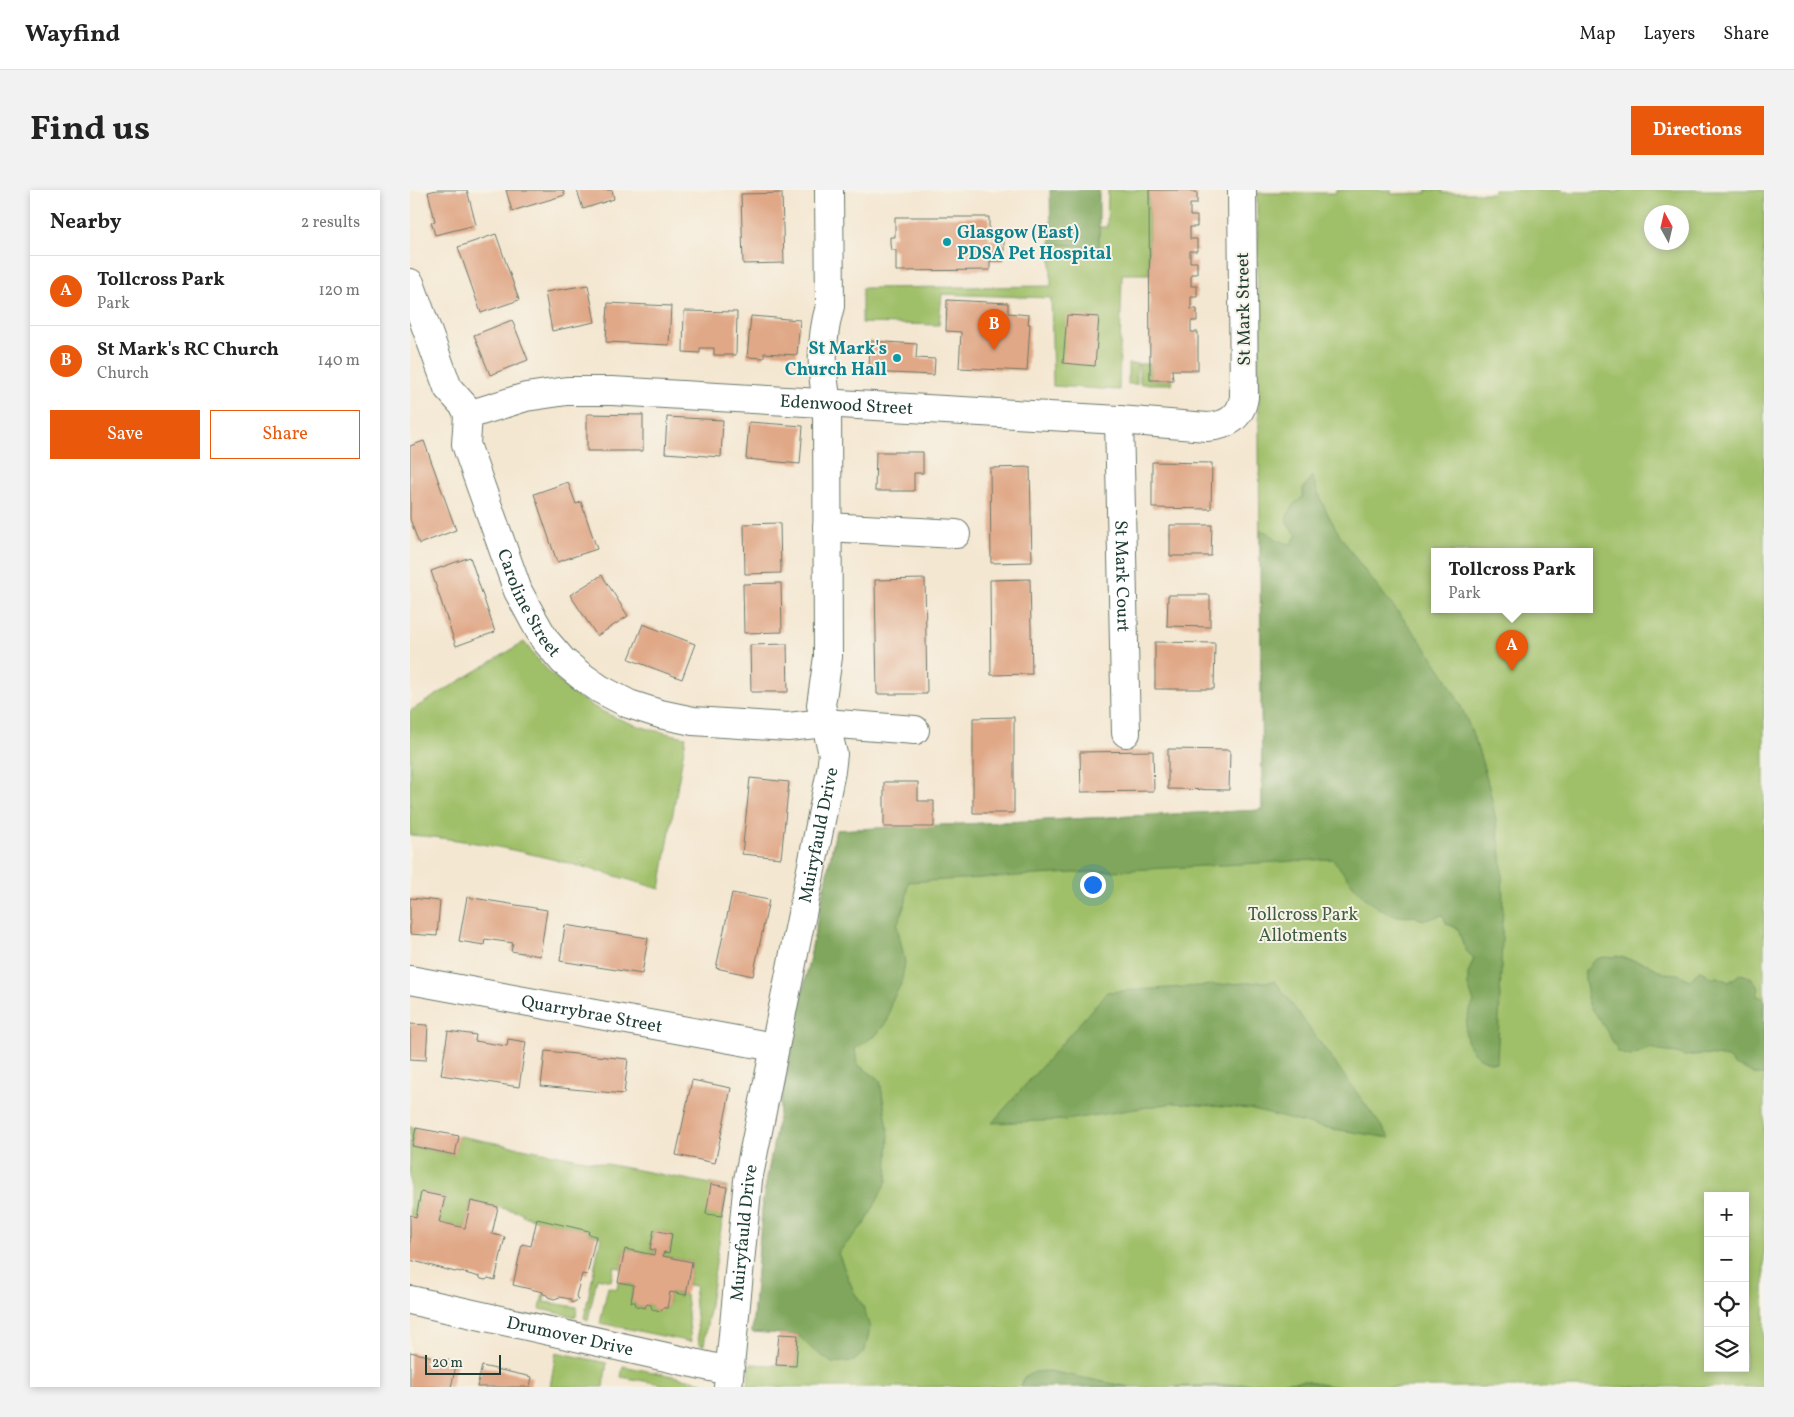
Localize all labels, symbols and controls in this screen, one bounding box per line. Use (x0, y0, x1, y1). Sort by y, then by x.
text: Wayfind (25, 18, 120, 52)
text: Map (1579, 22, 1615, 47)
text: Layers (1643, 22, 1695, 47)
text: Share (1723, 22, 1769, 47)
text: Find us (30, 106, 150, 154)
button: Directions (1631, 106, 1764, 155)
north arrow (1644, 205, 1689, 250)
text: Nearby (50, 208, 121, 237)
text: 2 results (301, 212, 360, 234)
place label: Glasgow (East) PDSA Pet Hospital (957, 221, 1112, 267)
marker: Glasgow (East) PDSA Pet Hospital (941, 236, 953, 248)
street label: St Mark Street (1231, 252, 1258, 366)
text: Tollcross Park (97, 267, 225, 293)
text: A (60, 280, 72, 302)
text: 120 m (318, 280, 360, 302)
text: Park (97, 293, 130, 315)
pin: B (978, 309, 1010, 350)
text: St Mark's RC Church (97, 337, 279, 363)
place label: St Mark's Church Hall (785, 337, 887, 383)
text: B (61, 350, 71, 372)
text: 140 m (318, 350, 360, 372)
marker: St Mark's Church Hall (891, 352, 903, 364)
text: Church (97, 363, 149, 385)
street label: Edenwood Street (779, 390, 914, 422)
button: Save (50, 410, 200, 459)
button: Share (210, 410, 360, 459)
street label: St Mark Court (1107, 520, 1135, 632)
street label: Caroline Street (490, 546, 566, 663)
popup (1431, 548, 1593, 613)
text: Tollcross Park (1448, 557, 1576, 583)
text: Park (1448, 583, 1481, 605)
pin: A (1496, 630, 1528, 671)
street label: Muiryfauld Drive (794, 765, 845, 905)
your location (1080, 872, 1106, 898)
park label: Tollcross Park Allotments (1248, 903, 1358, 949)
street label: Quarrybrae Street (519, 990, 664, 1040)
street label: Muiryfauld Drive (725, 1162, 765, 1303)
map controls (1704, 1192, 1749, 1372)
button: + (1704, 1192, 1749, 1237)
button: − (1704, 1237, 1749, 1282)
button: locate (1704, 1282, 1749, 1327)
street label: Drumover Drive (504, 1311, 636, 1363)
button: layers (1704, 1327, 1749, 1372)
scale bar (425, 1352, 501, 1375)
text: 20 m (432, 1354, 463, 1373)

